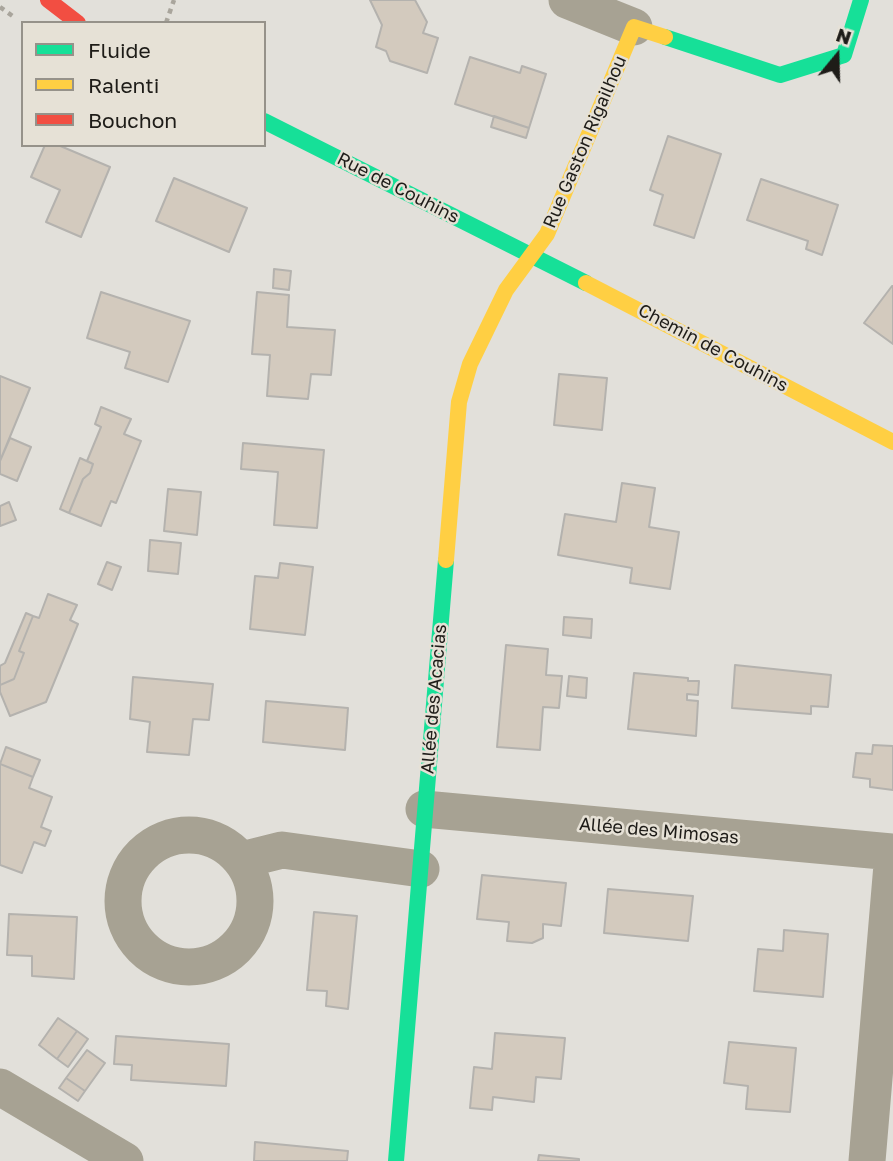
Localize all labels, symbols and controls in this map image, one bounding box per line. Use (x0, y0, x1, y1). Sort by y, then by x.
legend (21, 21, 266, 147)
north arrow (802, 21, 872, 91)
text: N (833, 22, 855, 49)
text: Fluide (88, 37, 151, 63)
street label: Rue Gaston Rigailhou (539, 52, 631, 232)
text: Ralenti (88, 72, 159, 98)
text: Bouchon (88, 107, 177, 133)
street label: Rue de Couhins (333, 148, 463, 228)
street label: Chemin de Couhins (634, 299, 792, 397)
street label: Allée des Acacias (417, 623, 451, 775)
street label: Allée des Mimosas (578, 813, 740, 849)

